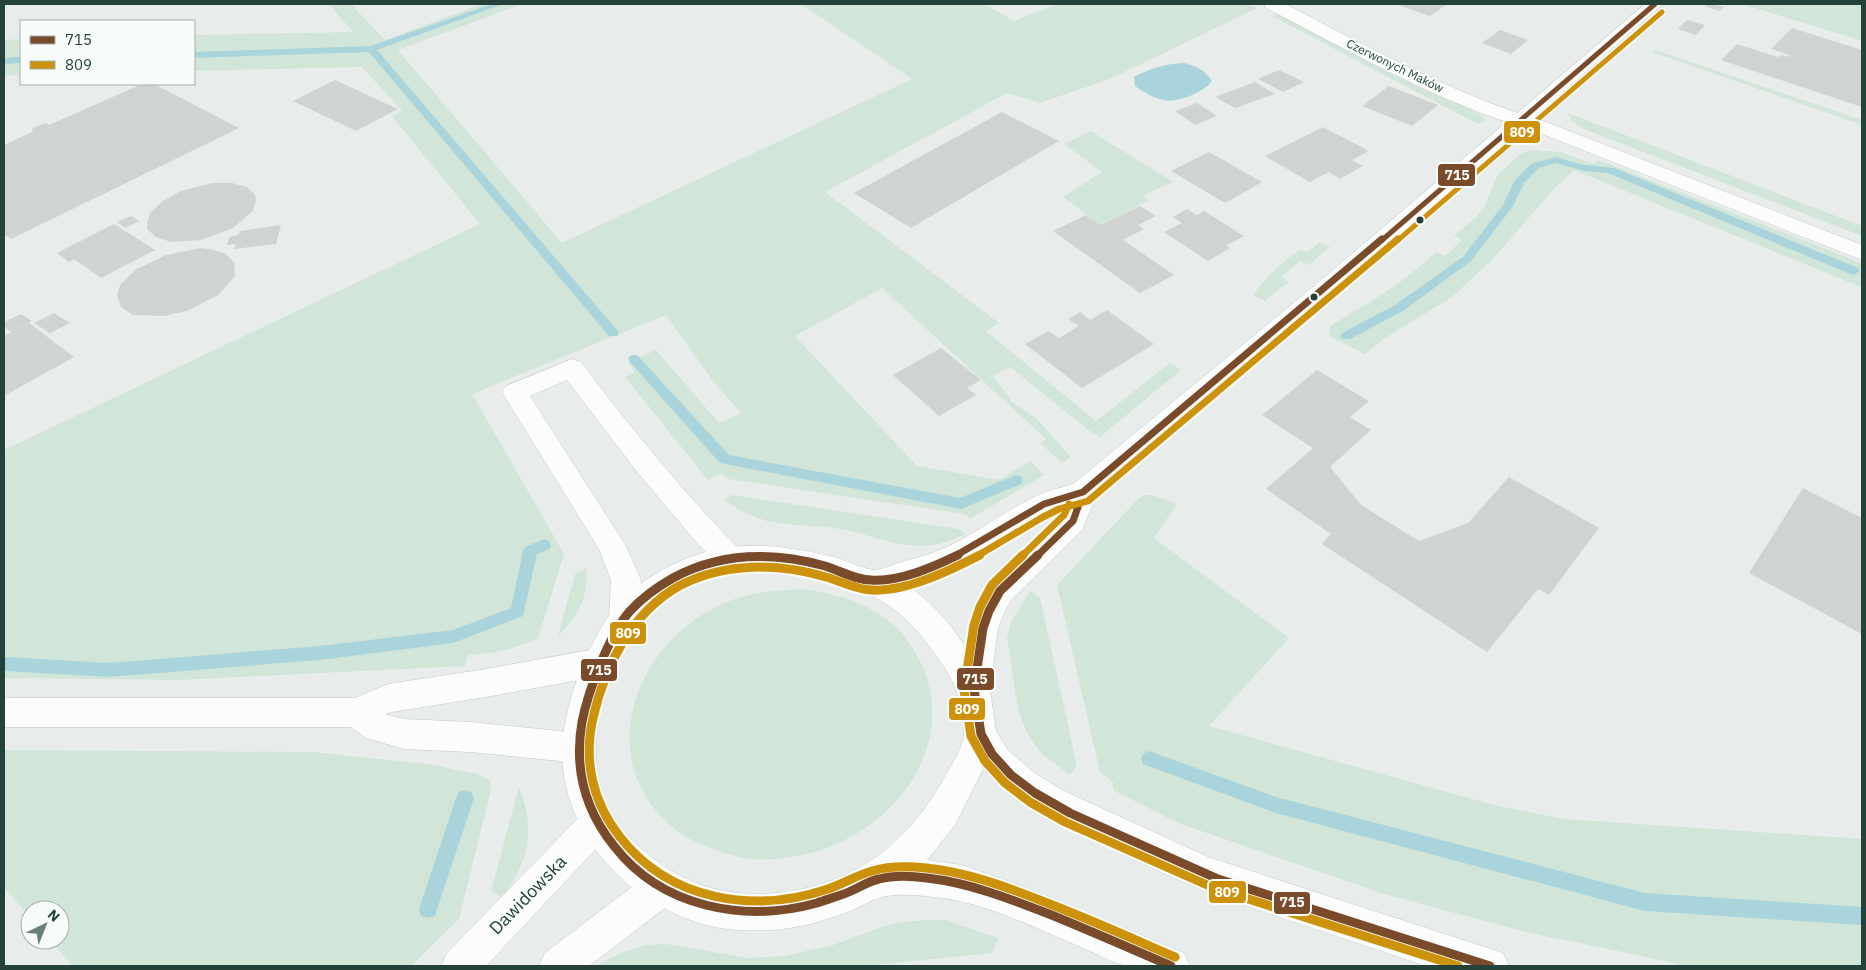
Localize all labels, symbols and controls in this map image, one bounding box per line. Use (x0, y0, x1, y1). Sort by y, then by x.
legend (20, 20, 195, 85)
text: 715 (65, 30, 92, 49)
street label: Czerwonych Maków (1344, 36, 1446, 96)
text: 809 (65, 55, 92, 74)
line badge: 809 (1503, 120, 1541, 144)
text: 809 (1509, 123, 1535, 141)
line badge: 715 (1437, 163, 1476, 187)
text: 715 (1444, 166, 1470, 184)
unlabelled marker (1415, 215, 1425, 225)
unlabelled marker (1309, 292, 1319, 302)
line badge: 809 (609, 621, 647, 645)
text: 809 (615, 624, 641, 642)
line badge: 715 (580, 658, 618, 682)
text: 715 (586, 661, 612, 679)
line badge: 715 (956, 667, 995, 691)
text: 715 (962, 670, 988, 688)
line badge: 809 (948, 697, 986, 721)
text: 809 (954, 700, 980, 718)
street label: Dawidowska (484, 850, 572, 939)
line badge: 809 (1208, 880, 1247, 904)
text: 809 (1214, 883, 1240, 901)
line badge: 715 (1273, 891, 1311, 915)
text: 715 (1279, 893, 1305, 911)
north arrow (20, 900, 70, 950)
text: N (44, 905, 64, 926)

